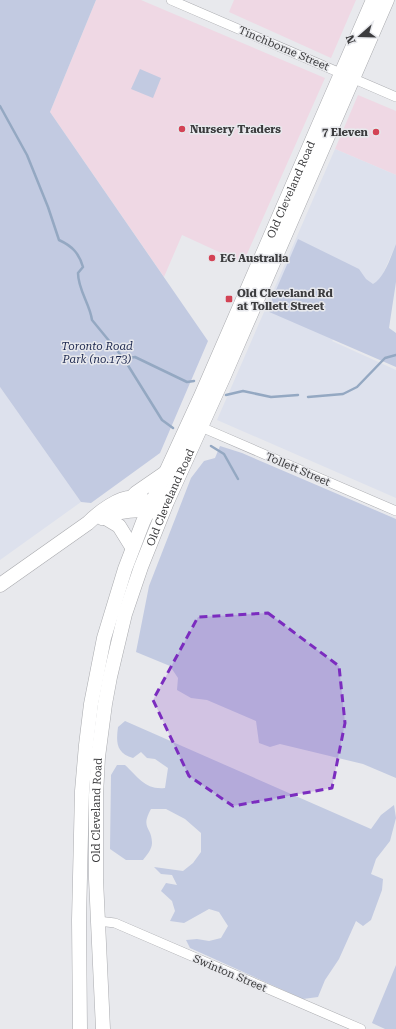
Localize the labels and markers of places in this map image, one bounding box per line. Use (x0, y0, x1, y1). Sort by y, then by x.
place label: Nursery Traders (190, 123, 281, 136)
marker: Nursery Traders (177, 124, 187, 134)
place label: 7 Eleven (322, 126, 369, 139)
marker: 7 Eleven (371, 127, 381, 137)
place label: EG Australia (220, 252, 289, 265)
marker: EG Australia (207, 253, 217, 263)
place label: Old Cleveland Rd at Tollett Street (237, 287, 333, 313)
marker: Old Cleveland Rd at Tollett Street (224, 294, 234, 304)

